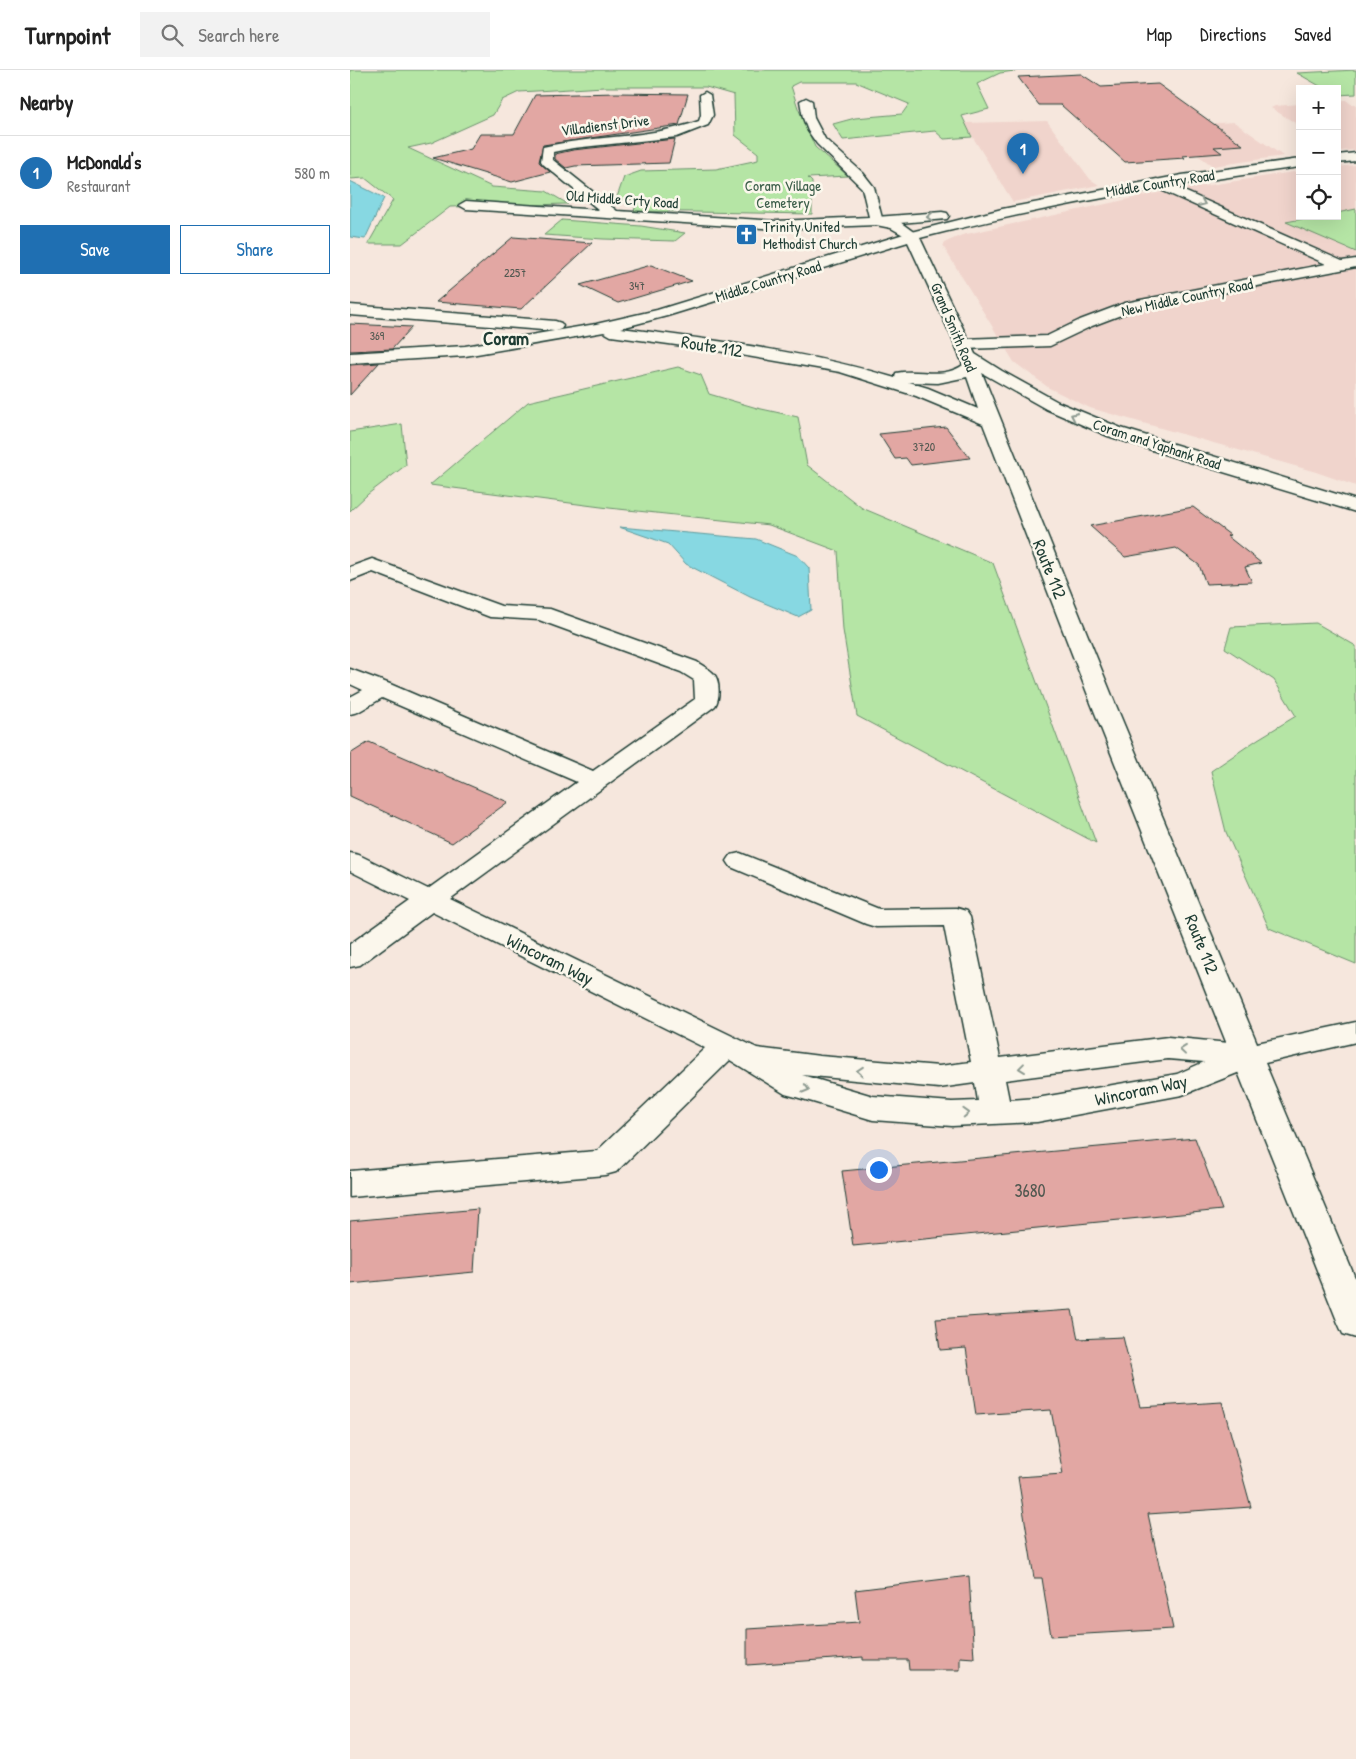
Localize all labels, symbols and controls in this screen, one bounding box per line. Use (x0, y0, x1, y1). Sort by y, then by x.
search box (140, 12, 490, 57)
text: Turnpoint (25, 19, 110, 51)
icon: search (158, 21, 186, 49)
text: Search here (198, 22, 280, 48)
text: Map (1147, 22, 1172, 47)
text: Directions (1200, 22, 1266, 47)
text: Saved (1294, 22, 1331, 47)
map controls (1296, 85, 1341, 220)
button: + (1296, 85, 1341, 130)
text: Nearby (20, 88, 73, 117)
street label: Villadienst Drive (560, 109, 650, 141)
button: − (1296, 130, 1341, 175)
pin: 1 (1007, 133, 1039, 174)
text: McDonald's (67, 149, 141, 175)
text: 1 (33, 162, 39, 184)
text: 580 m (295, 162, 330, 184)
street label: Middle Country Road (1104, 164, 1216, 202)
text: Restaurant (67, 175, 130, 197)
park label: Coram Village Cemetery (745, 175, 821, 213)
button: locate (1296, 175, 1341, 220)
street label: Old Middle Crty Road (565, 185, 679, 213)
one-way arrow (1197, 197, 1206, 207)
one-way arrow (925, 212, 933, 222)
place label: Trinity United Methodist Church (763, 216, 857, 254)
church icon: Trinity United Methodist Church (735, 223, 759, 247)
button: Save (20, 225, 170, 274)
button: Share (180, 225, 330, 274)
street label: Middle Country Road (712, 255, 824, 307)
house number: 2257 (504, 264, 526, 281)
street label: New Middle Country Road (1119, 273, 1255, 321)
house number: 347 (629, 277, 645, 294)
street label: Grand Smith Road (926, 279, 982, 375)
district label: Coram (483, 325, 529, 351)
house number: 369 (370, 327, 385, 344)
street label: Route 112 (680, 329, 745, 363)
one-way arrow (1071, 412, 1080, 422)
street label: Coram and Yaphank Road (1090, 413, 1224, 475)
house number: 3720 (913, 438, 935, 455)
street label: Route 112 (1027, 536, 1073, 603)
street label: Route 112 (1179, 911, 1225, 978)
street label: Wincoram Way (502, 927, 598, 991)
one-way arrow (1178, 1045, 1186, 1056)
one-way arrow (1017, 1062, 1026, 1072)
one-way arrow (856, 1065, 864, 1076)
street label: Wincoram Way (1093, 1068, 1190, 1112)
one-way arrow (802, 1084, 810, 1094)
one-way arrow (962, 1108, 970, 1119)
your location (866, 1157, 892, 1183)
house number: 3680 (1014, 1178, 1046, 1203)

